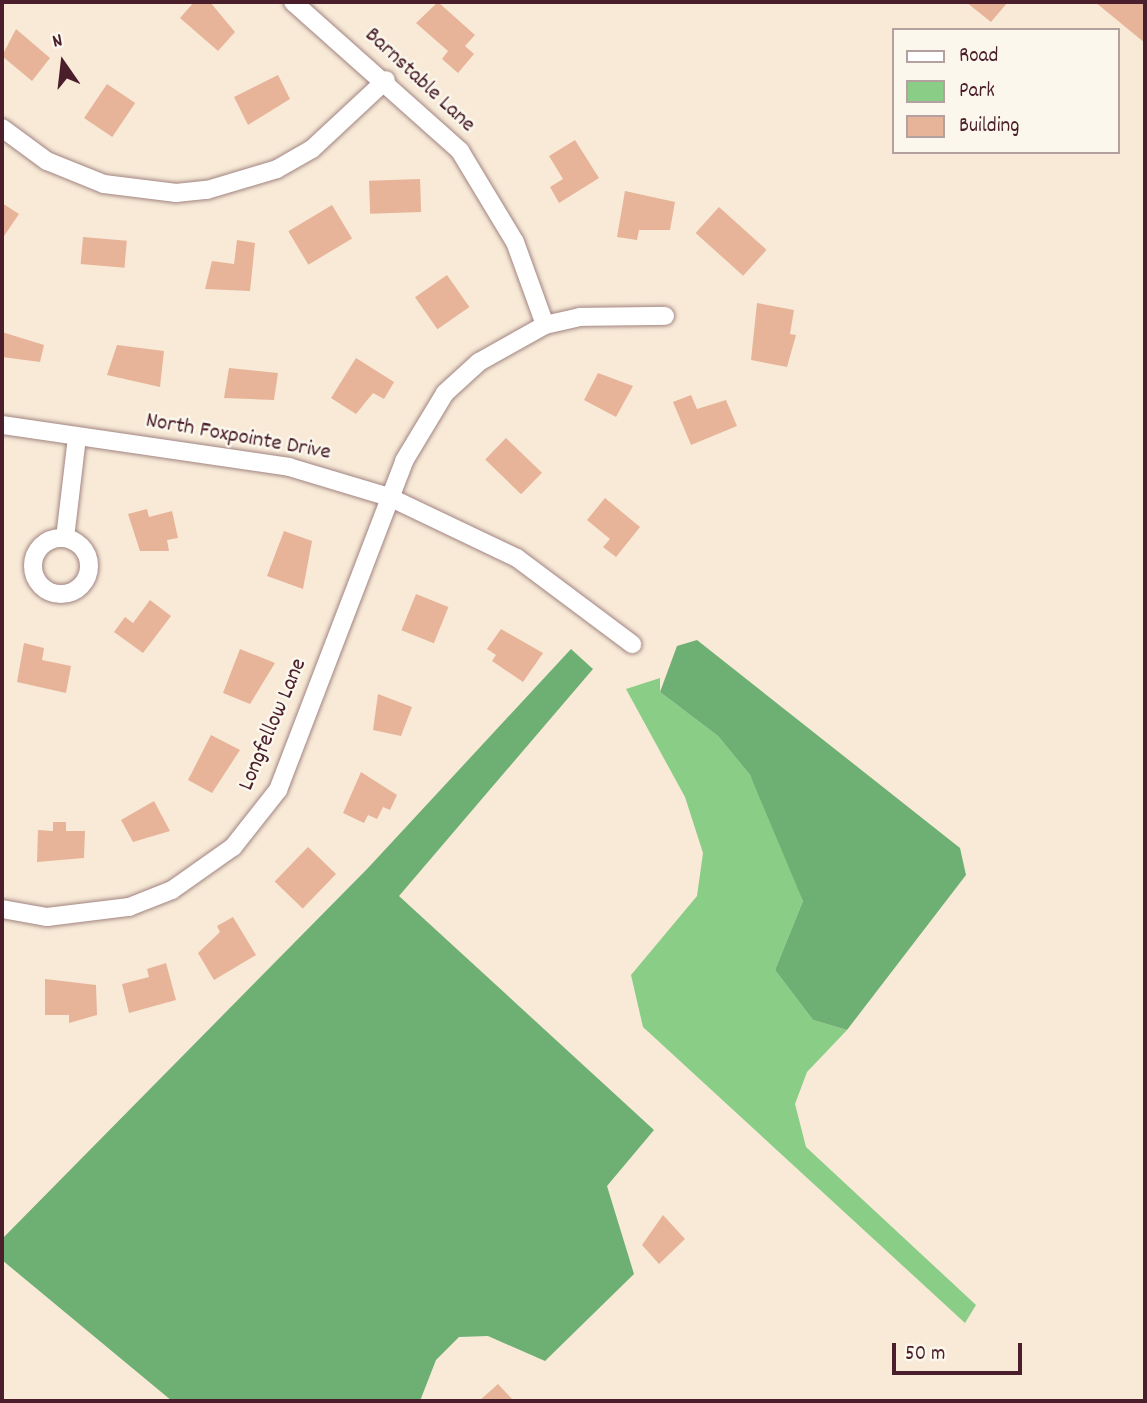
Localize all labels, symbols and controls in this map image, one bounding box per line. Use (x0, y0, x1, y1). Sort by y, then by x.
street label: Barnstable Lane (358, 23, 480, 139)
north arrow (28, 28, 98, 98)
text: N (50, 28, 66, 56)
legend (892, 28, 1119, 154)
text: Road (959, 42, 998, 72)
text: Park (959, 77, 995, 107)
text: Building (959, 112, 1019, 142)
street label: North Foxpointe Drive (143, 408, 333, 468)
street label: Longfellow Lane (234, 655, 314, 795)
scale bar (895, 1330, 1024, 1374)
text: 50 m (905, 1340, 945, 1370)

